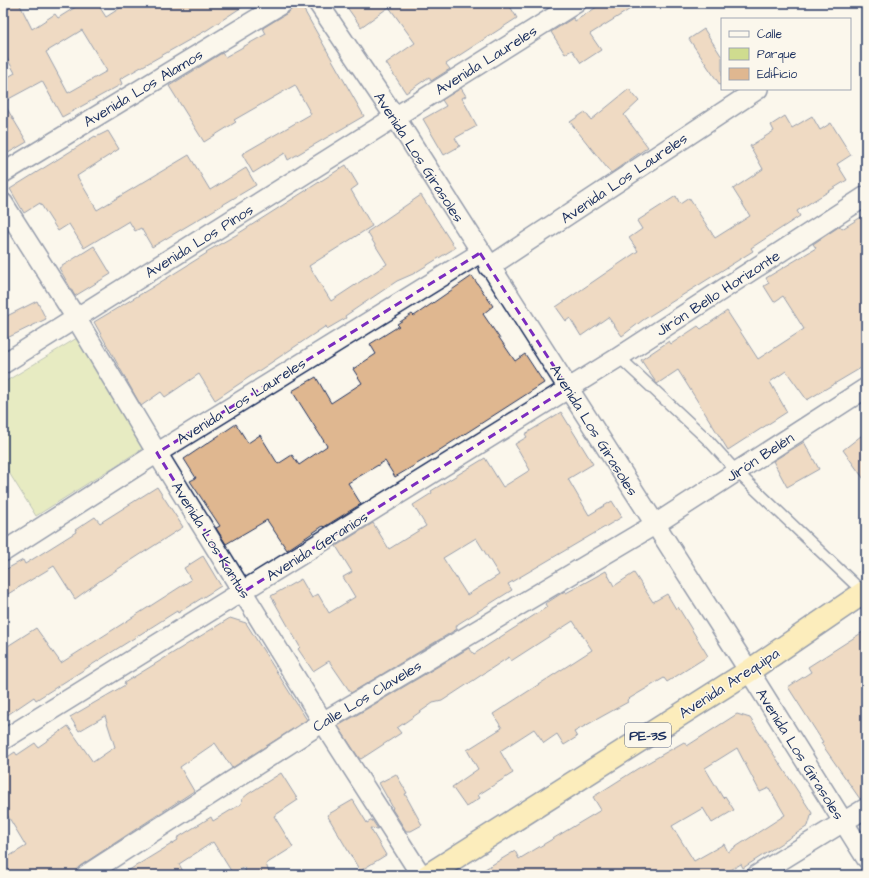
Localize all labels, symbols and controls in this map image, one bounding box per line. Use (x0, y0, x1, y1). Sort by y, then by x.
legend (721, 18, 851, 90)
street label: Avenida Laureles (431, 20, 542, 100)
text: Calle (757, 26, 782, 43)
street label: Avenida Los Alamos (79, 44, 207, 133)
text: Parque (757, 46, 797, 63)
text: Edificio (757, 66, 797, 83)
street label: Avenida Los Girasoles (369, 88, 469, 227)
street label: Avenida Los Laureles (557, 128, 692, 229)
street label: Avenida Los Pinos (141, 199, 258, 283)
street label: Jirón Bello Horizonte (652, 245, 784, 341)
street label: Avenida Los Laureles (173, 353, 310, 450)
street label: Avenida Los Girasoles (545, 360, 643, 500)
street label: Jirón Belén (722, 427, 799, 487)
street label: Avenida Los Kantus (166, 478, 255, 603)
street label: Avenida Geranios (262, 506, 373, 586)
street label: Avenida Arequipa (675, 643, 784, 724)
street label: Calle Los Claveles (309, 655, 426, 737)
street label: Avenida Los Girasoles (751, 684, 849, 824)
road number: PE-3S (625, 723, 671, 747)

